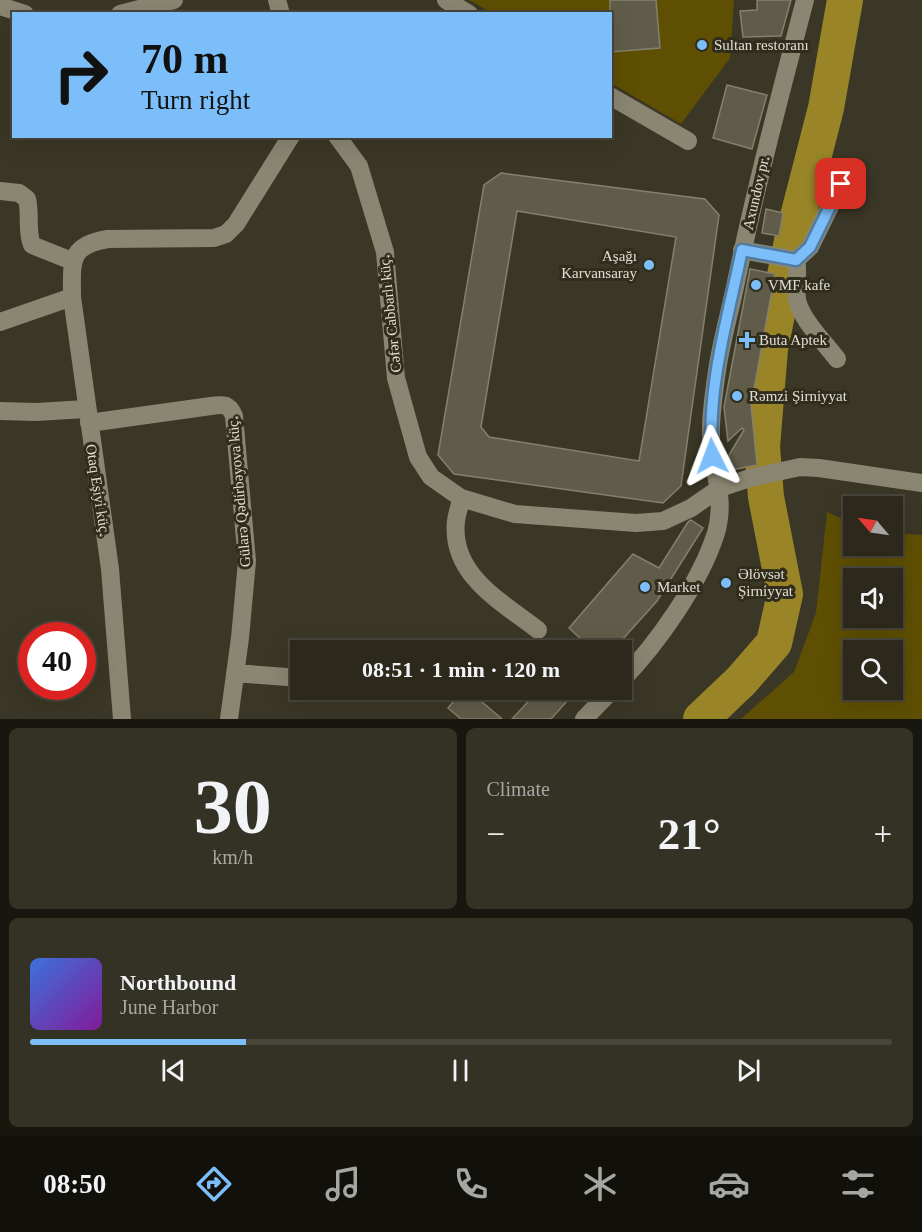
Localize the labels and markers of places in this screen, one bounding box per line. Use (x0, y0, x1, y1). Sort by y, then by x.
place label: Sultan restoranı (714, 37, 809, 53)
marker: Sultan restoranı (695, 38, 709, 52)
pin (815, 158, 866, 209)
place label: Aşağı Karvansaray (561, 248, 637, 281)
marker: Aşağı Karvansaray (642, 258, 656, 272)
place label: VMF kafe (768, 277, 830, 293)
marker: VMF kafe (749, 278, 763, 292)
place label: Buta Aptek (759, 332, 827, 348)
marker: Buta Aptek (740, 333, 754, 347)
place label: Rəmzi Şirniyyat (749, 388, 848, 404)
marker: Rəmzi Şirniyyat (730, 389, 744, 403)
place label: Əlövsət Şirniyyat (738, 566, 794, 599)
marker: Əlövsət Şirniyyat (719, 576, 733, 590)
place label: Market (657, 579, 701, 595)
marker: Market (638, 580, 652, 594)

